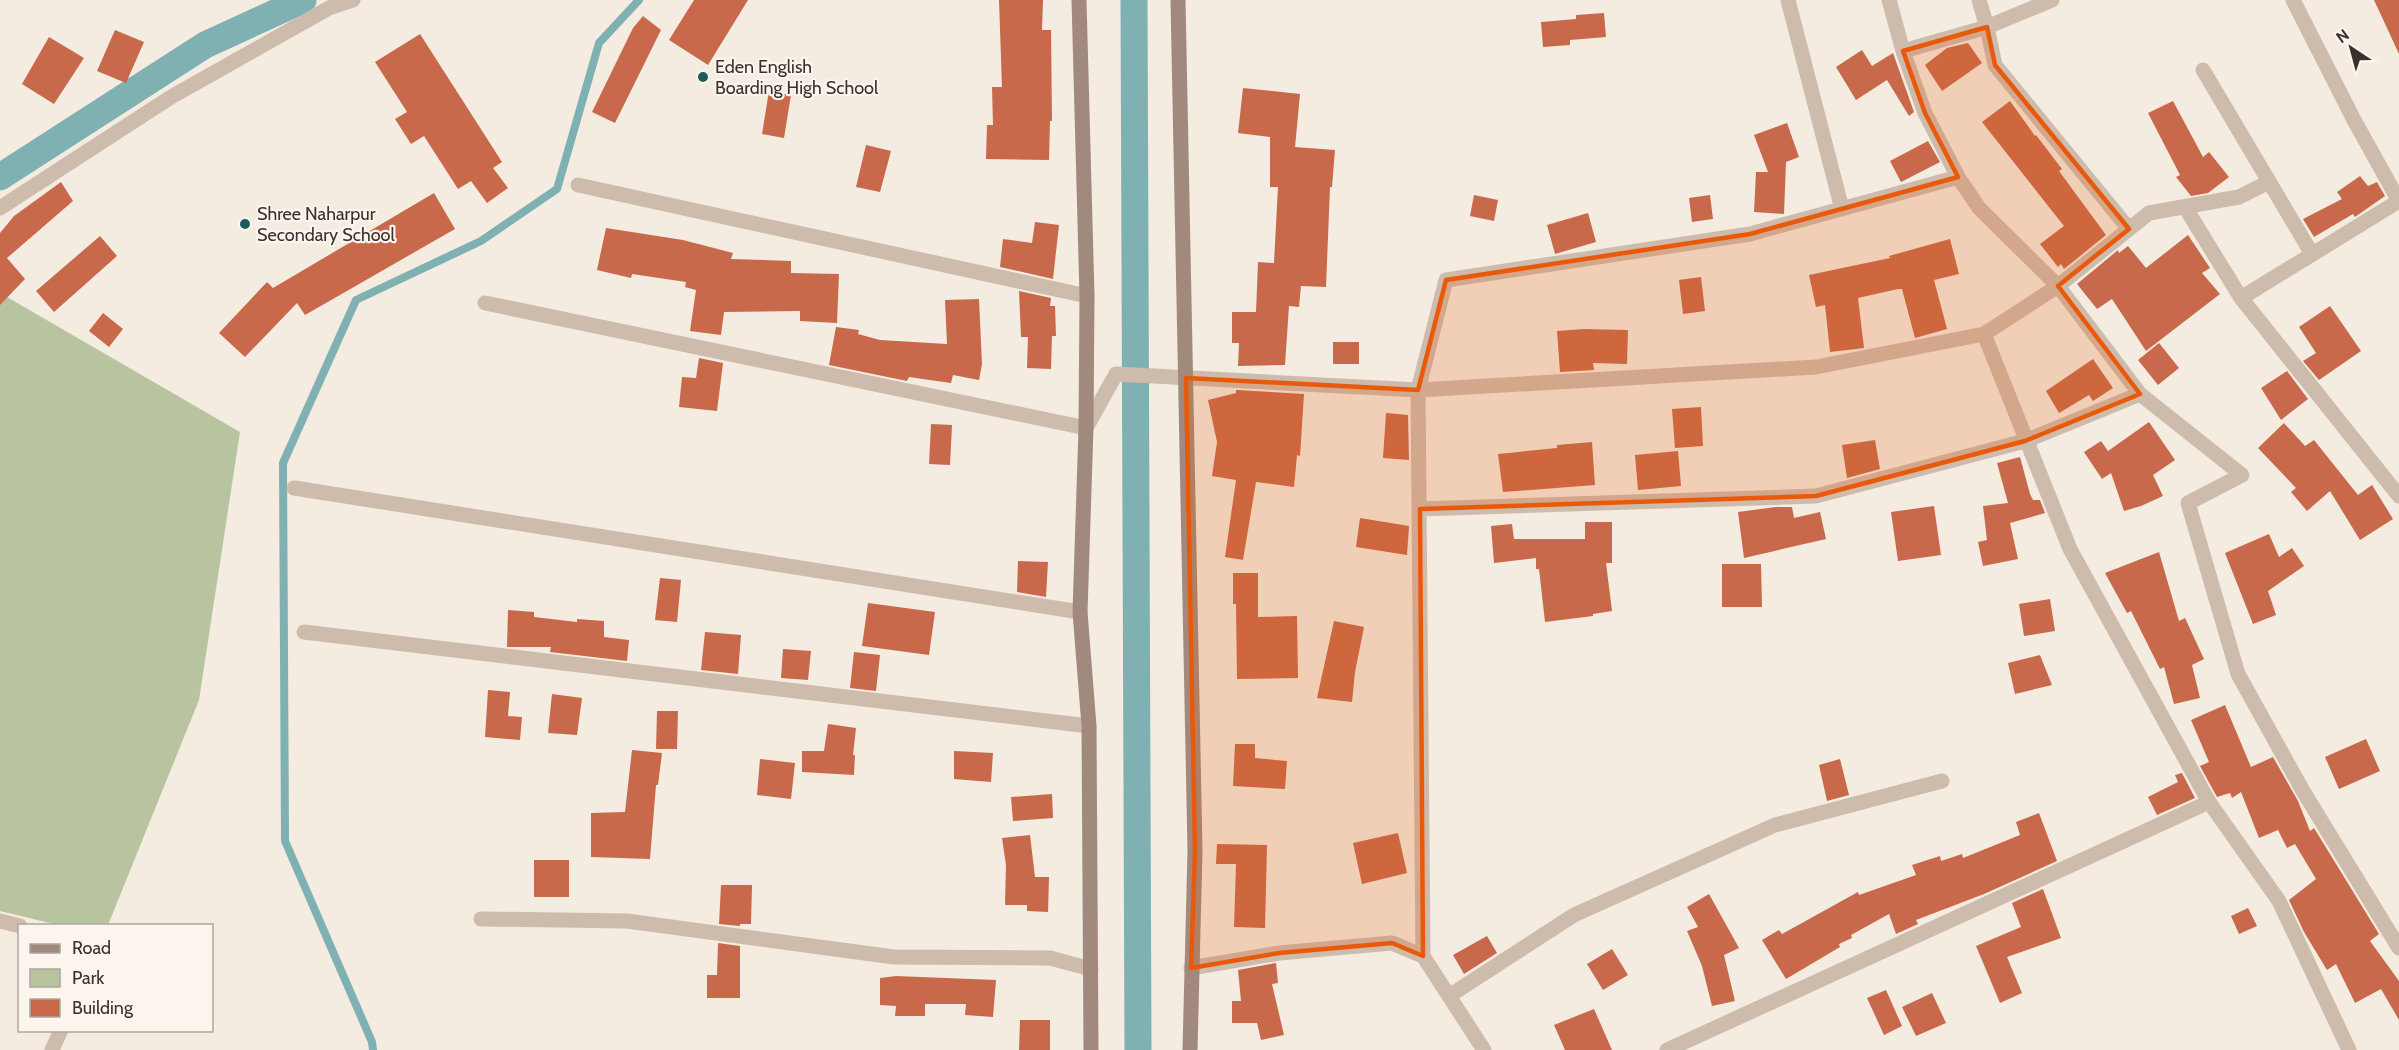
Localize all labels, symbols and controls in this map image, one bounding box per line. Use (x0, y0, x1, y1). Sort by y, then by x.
north arrow (2321, 18, 2381, 78)
text: N (2332, 25, 2353, 47)
place label: Eden English Boarding High School (715, 56, 879, 99)
marker: Eden English Boarding High School (696, 70, 710, 84)
place label: Shree Naharpur Secondary School (257, 203, 395, 246)
marker: Shree Naharpur Secondary School (238, 217, 252, 231)
legend (18, 924, 213, 1032)
text: Road (72, 937, 111, 959)
text: Park (72, 967, 105, 989)
text: Building (72, 997, 134, 1019)

